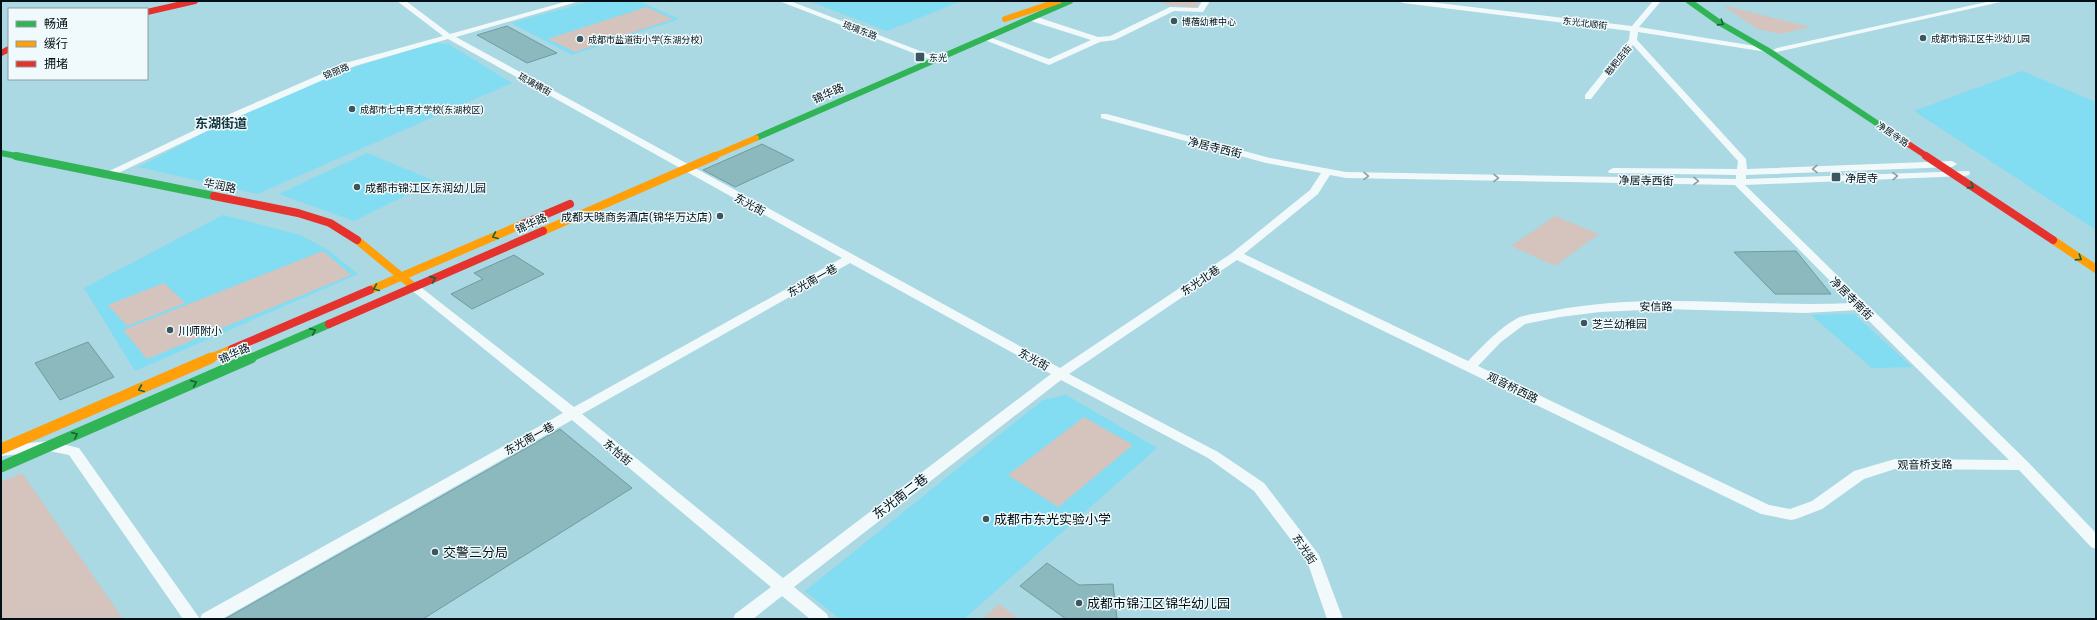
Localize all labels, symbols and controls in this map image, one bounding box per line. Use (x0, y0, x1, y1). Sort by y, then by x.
legend (8, 8, 148, 80)
street label: 东光北顺街 (1562, 15, 1608, 31)
text: 畅通 (44, 16, 68, 30)
marker: 博蓓幼稚中心 (1169, 16, 1179, 26)
place label: 博蓓幼稚中心 (1182, 16, 1236, 27)
street label: 琉璃东路 (841, 18, 879, 42)
one-way arrow (1717, 19, 1724, 26)
marker: 成都市锦江区牛沙幼儿园 (1918, 33, 1928, 43)
place label: 成都市锦江区牛沙幼儿园 (1931, 33, 2030, 44)
marker: 成都市盐道街小学(东湖分校) (575, 34, 585, 44)
place label: 成都市盐道街小学(东湖分校) (588, 34, 702, 45)
text: 缓行 (44, 36, 68, 50)
street label: 糍粑店街 (1602, 43, 1634, 77)
marker: 东光 (914, 51, 926, 63)
place label: 东光 (929, 52, 947, 63)
text: 拥堵 (44, 56, 68, 70)
street label: 锦丽路 (321, 61, 351, 81)
street label: 琉璃横街 (517, 70, 553, 98)
street label: 锦华路 (810, 80, 846, 106)
marker: 成都市七中育才学校(东湖校区) (347, 104, 357, 114)
place label: 成都市七中育才学校(东湖校区) (360, 104, 483, 115)
district label: 东湖街道 (195, 115, 247, 131)
street label: 净居寺路 (1875, 119, 1911, 149)
street label: 净居寺西街 (1187, 134, 1243, 160)
one-way arrow (1812, 165, 1818, 173)
one-way arrow (1363, 171, 1369, 180)
marker: 净居寺 (1830, 171, 1842, 183)
place label: 净居寺 (1845, 171, 1878, 184)
one-way arrow (1892, 172, 1898, 180)
street label: 净居寺西街 (1618, 173, 1674, 187)
one-way arrow (1493, 174, 1499, 182)
street label: 华润路 (203, 175, 237, 195)
one-way arrow (1693, 177, 1699, 185)
place label: 成都市锦江区东润幼儿园 (365, 181, 486, 194)
one-way arrow (1967, 181, 1974, 189)
marker: 成都市锦江区东润幼儿园 (352, 182, 362, 192)
street label: 东光街 (732, 190, 768, 218)
street label: 锦华路 (513, 210, 549, 236)
place label: 成都天晓商务酒店(锦华万达店) (561, 210, 712, 223)
marker: 成都天晓商务酒店(锦华万达店) (715, 211, 725, 221)
one-way arrow (492, 232, 499, 240)
one-way arrow (2075, 253, 2082, 260)
street label: 东光南一巷 (785, 261, 839, 299)
street label: 东光北巷 (1178, 262, 1222, 298)
street label: 净居寺南街 (1828, 274, 1876, 322)
one-way arrow (428, 276, 436, 284)
one-way arrow (372, 283, 379, 291)
street label: 安信路 (1639, 299, 1673, 313)
place label: 芝兰幼稚园 (1592, 317, 1647, 330)
marker: 芝兰幼稚园 (1579, 318, 1589, 328)
place label: 川师附小 (178, 324, 222, 337)
marker: 川师附小 (165, 325, 175, 335)
one-way arrow (309, 328, 317, 336)
street label: 锦华路 (216, 340, 252, 366)
street label: 东光街 (1016, 345, 1052, 373)
street label: 观音桥西路 (1485, 369, 1541, 405)
one-way arrow (190, 380, 198, 388)
one-way arrow (137, 384, 144, 392)
street label: 东光南一巷 (502, 419, 556, 457)
one-way arrow (71, 432, 79, 440)
street label: 东怡街 (601, 436, 635, 468)
street label: 观音桥支路 (1897, 457, 1953, 471)
street label: 东光南二巷 (869, 470, 931, 522)
place label: 成都市东光实验小学 (994, 511, 1111, 527)
marker: 成都市东光实验小学 (981, 514, 991, 524)
street label: 东光街 (1290, 532, 1320, 566)
place label: 交警三分局 (443, 544, 508, 560)
marker: 交警三分局 (430, 547, 440, 557)
place label: 成都市锦江区锦华幼儿园 (1087, 595, 1230, 611)
marker: 成都市锦江区锦华幼儿园 (1074, 598, 1084, 608)

